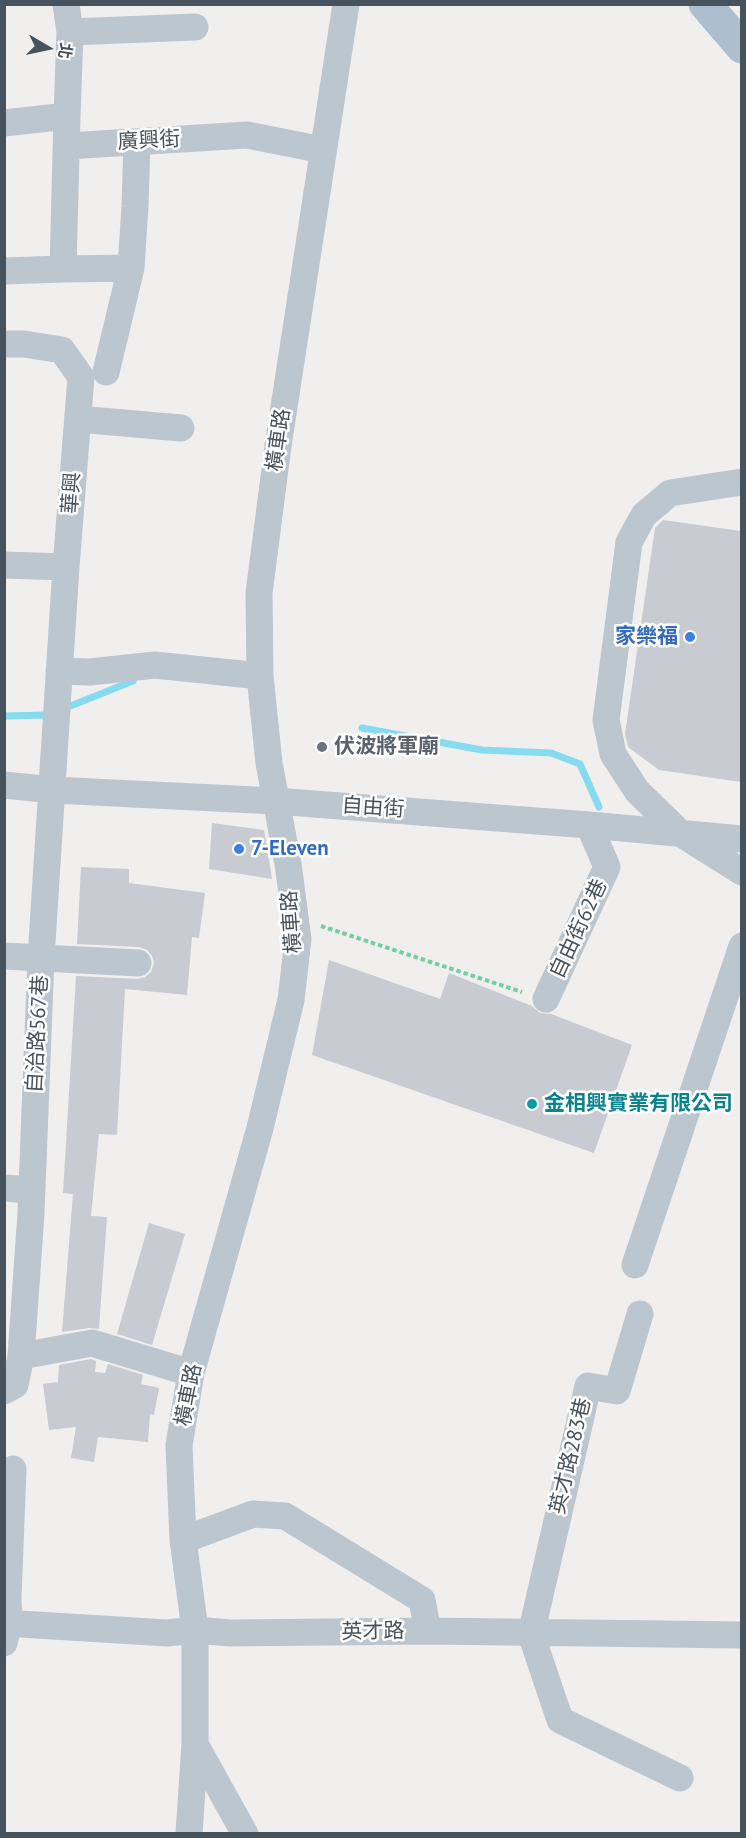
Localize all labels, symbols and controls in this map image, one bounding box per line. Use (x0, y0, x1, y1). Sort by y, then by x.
north arrow (18, 18, 78, 78)
text: 北 (55, 41, 77, 60)
street label: 廣興街 (117, 127, 181, 155)
street label: 橫車路 (262, 407, 296, 473)
street label: 華興 (58, 471, 86, 515)
place label: 家樂福 (615, 624, 678, 650)
marker: 家樂福 (683, 630, 697, 644)
place label: 伏波將軍廟 (334, 734, 439, 760)
marker: 伏波將軍廟 (315, 740, 329, 754)
street label: 自由街 (341, 793, 405, 823)
place label: 7-Eleven (251, 836, 329, 862)
marker: 7-Eleven (232, 842, 246, 856)
street label: 自由街62巷 (545, 875, 613, 983)
street label: 橫車路 (277, 890, 307, 954)
street label: 自治路567巷 (22, 974, 54, 1094)
place label: 金相興實業有限公司 (544, 1091, 733, 1117)
marker: 金相興實業有限公司 (525, 1097, 539, 1111)
street label: 橫車路 (171, 1362, 207, 1428)
street label: 英才路283巷 (545, 1396, 597, 1516)
street label: 英才路 (341, 1619, 405, 1645)

